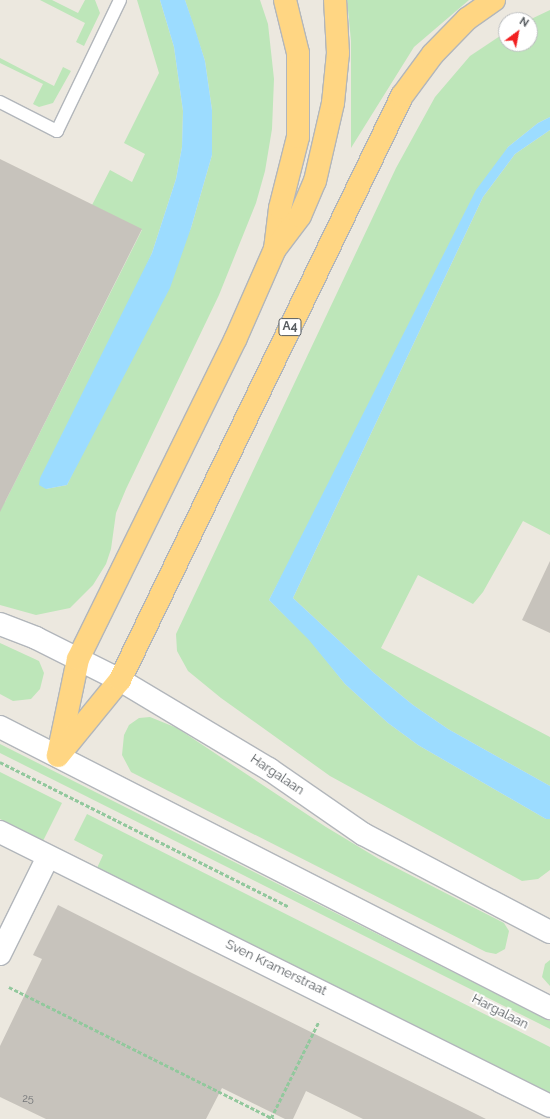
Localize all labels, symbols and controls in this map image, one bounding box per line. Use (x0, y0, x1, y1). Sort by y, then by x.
north arrow (498, 12, 538, 52)
text: N (517, 15, 531, 30)
road number: A4 (278, 317, 302, 337)
street label: Hargalaan (247, 751, 307, 799)
street label: Sven Kramerstraat (223, 937, 329, 999)
street label: Hargalaan (469, 991, 531, 1033)
house number: 25 (22, 1092, 34, 1106)

